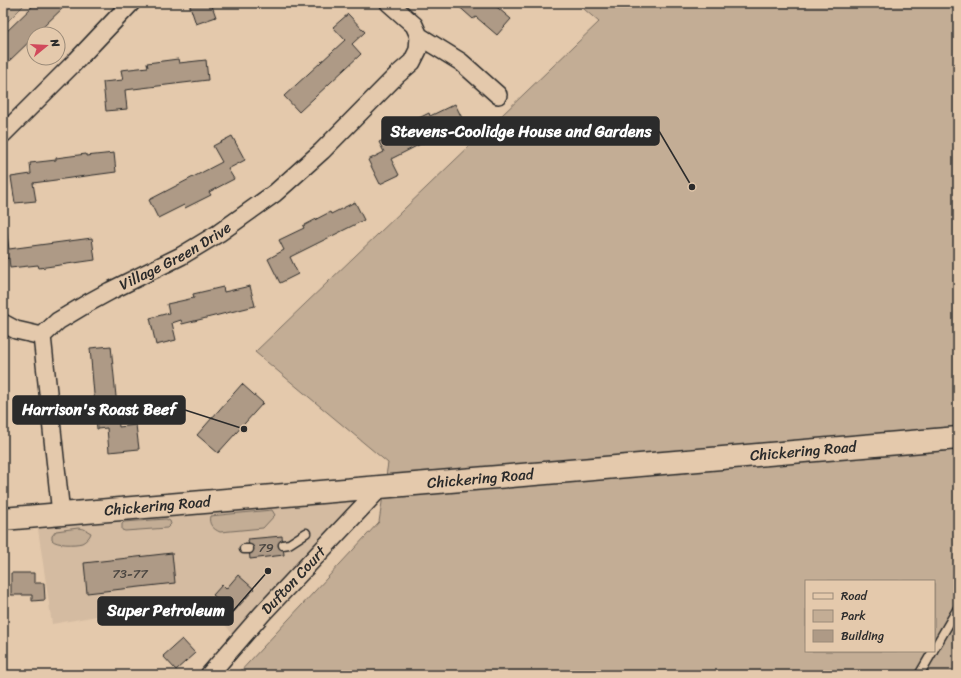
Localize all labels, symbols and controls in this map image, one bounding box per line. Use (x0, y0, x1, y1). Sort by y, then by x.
north arrow (26, 26, 66, 66)
text: N (45, 36, 65, 50)
callout: Stevens-Coolidge House and Gardens (382, 117, 659, 145)
text: Stevens-Coolidge House and Gardens (389, 117, 652, 146)
street label: Village Green Drive (115, 215, 237, 298)
text: Harrison's Roast Beef (21, 395, 178, 424)
callout: Harrison's Roast Beef (13, 396, 185, 424)
street label: Chickering Road (749, 434, 858, 469)
street label: Chickering Road (426, 461, 536, 496)
street label: Chickering Road (103, 488, 213, 523)
house number: 79 (258, 536, 274, 559)
street label: Dufton Court (255, 539, 333, 621)
house number: 73-77 (112, 562, 149, 585)
legend (805, 580, 935, 652)
text: Road (841, 585, 868, 607)
text: Super Petroleum (106, 596, 225, 625)
callout: Super Petroleum (98, 597, 233, 625)
text: Park (841, 605, 866, 627)
text: Building (841, 625, 884, 647)

